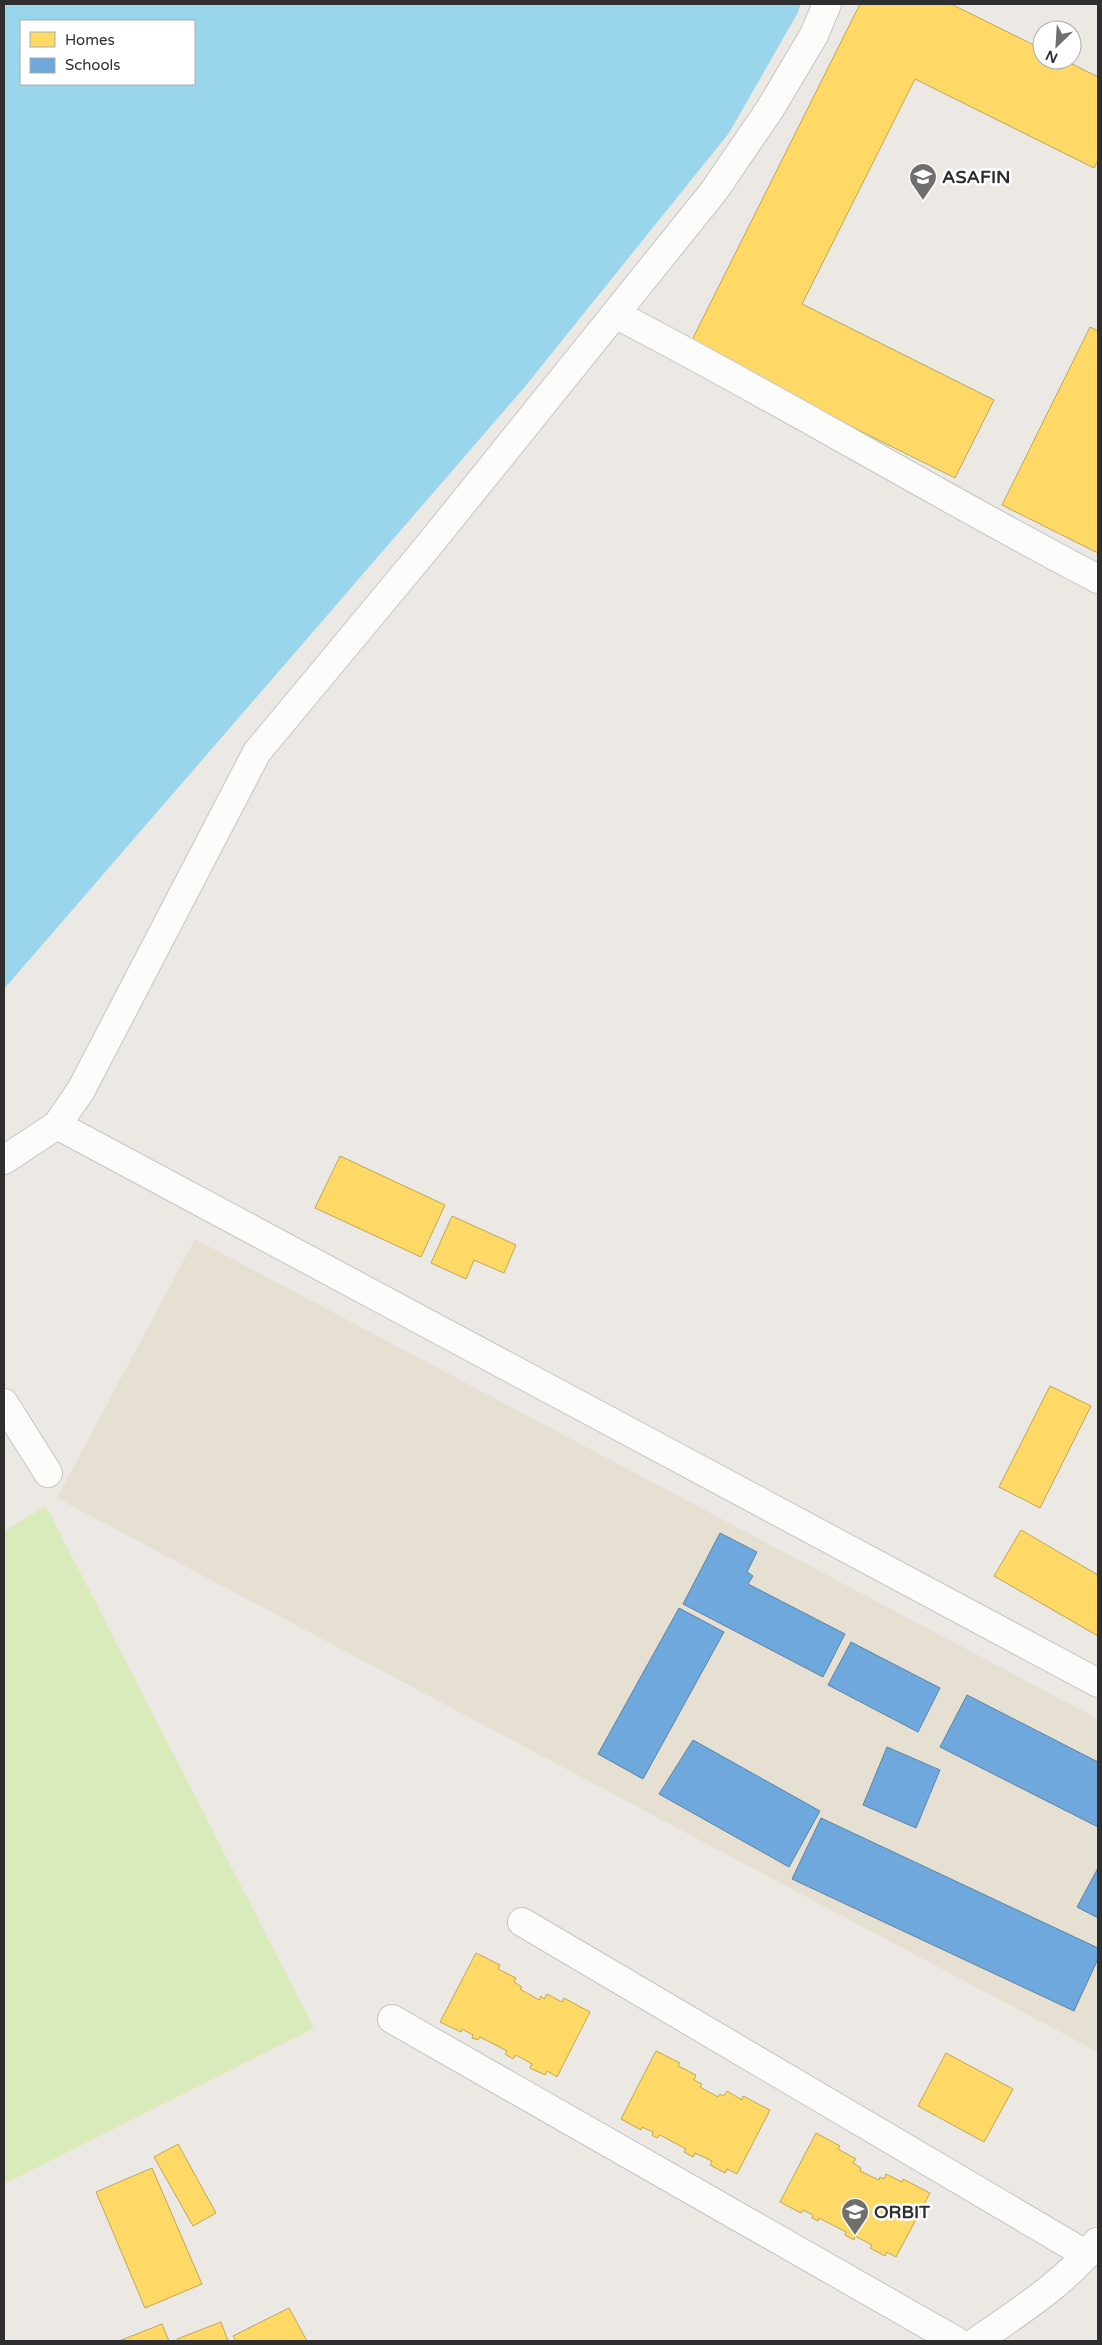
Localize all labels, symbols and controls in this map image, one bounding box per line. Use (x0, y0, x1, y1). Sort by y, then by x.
legend (20, 20, 195, 85)
north arrow (1032, 20, 1082, 70)
text: Homes (65, 31, 115, 49)
text: N (1043, 46, 1060, 66)
text: Schools (65, 56, 121, 74)
school or university icon: ASAFIN (908, 162, 938, 201)
place label: ASAFIN (942, 166, 1010, 188)
school or university icon: ORBIT (840, 2197, 870, 2236)
place label: ORBIT (874, 2201, 931, 2223)

